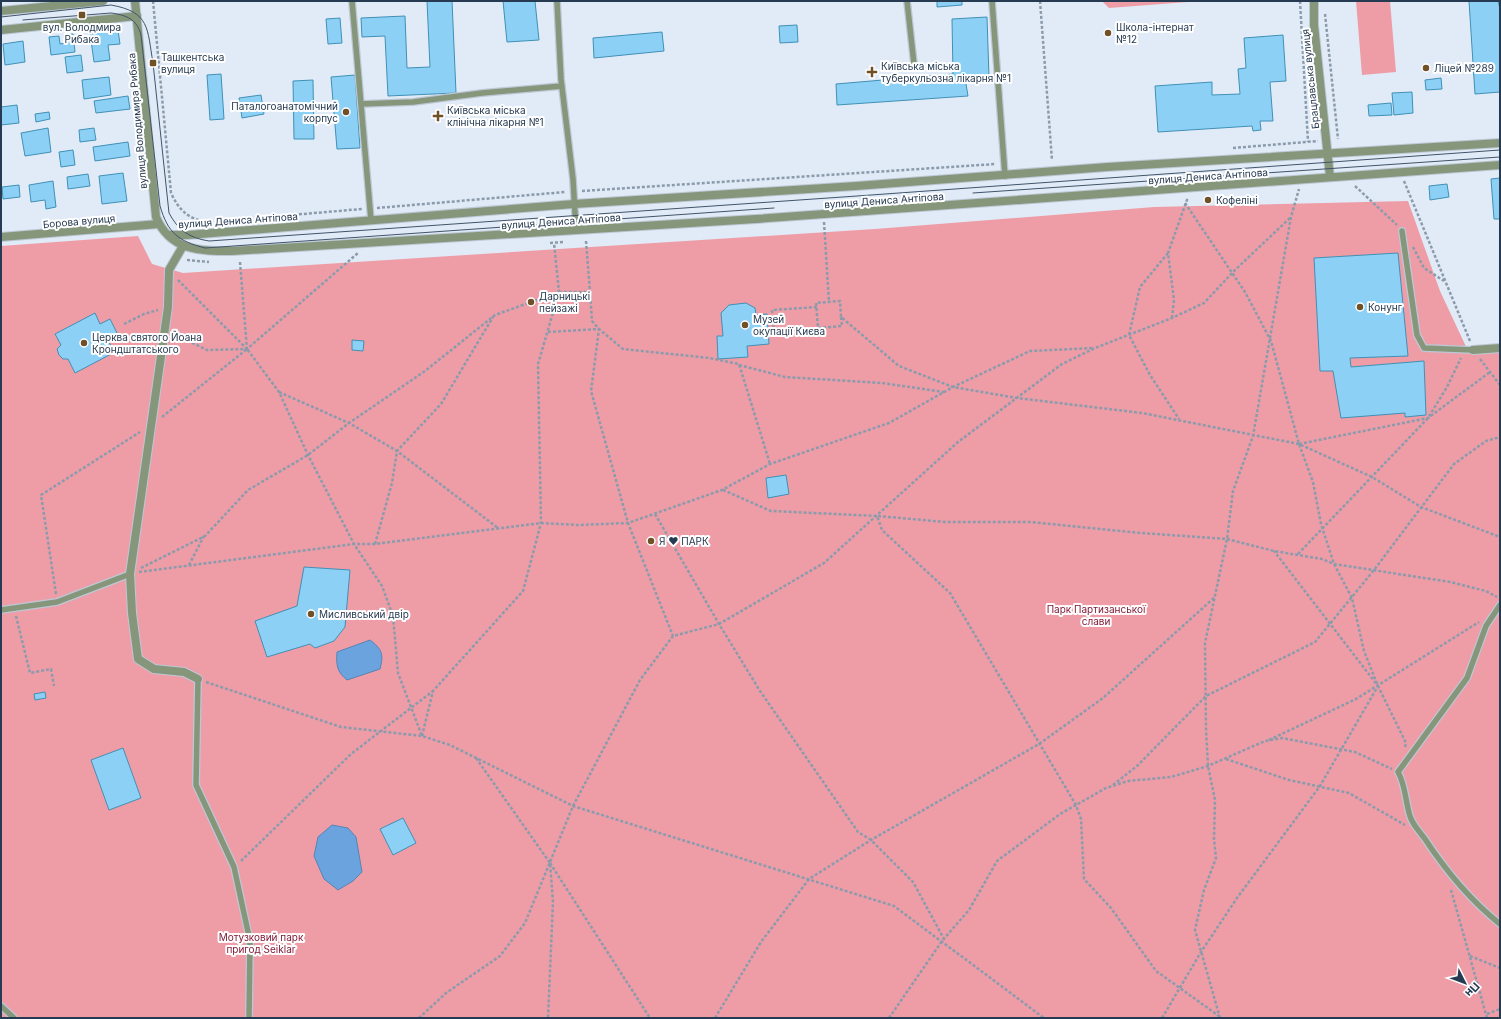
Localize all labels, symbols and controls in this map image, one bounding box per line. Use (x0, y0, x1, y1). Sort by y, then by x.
marker: вул. Володмира Рибака (77, 10, 87, 20)
place label: вул. Володмира Рибака (43, 21, 121, 45)
place label: Школа-інтернат №12 (1116, 21, 1194, 45)
marker: Школа-інтернат №12 (1103, 28, 1113, 38)
street label: Брацлавська вулиця (1299, 28, 1321, 130)
place label: Ташкентська вулиця (161, 51, 224, 75)
street label: вулиця Володимира Рибака (125, 53, 149, 189)
marker: Ташкентська вулиця (148, 58, 158, 68)
place label: Київська міська туберкульозна лікарня №1 (881, 60, 1011, 84)
place label: Ліцей №289 (1434, 62, 1494, 74)
marker: Ліцей №289 (1421, 63, 1431, 73)
marker: Київська міська туберкульозна лікарня №1 (866, 66, 878, 78)
place label: Паталогоанатомічний корпус (231, 100, 338, 124)
place label: Київська міська клінічна лікарня №1 (447, 104, 544, 128)
marker: Паталогоанатомічний корпус (341, 107, 351, 117)
marker: Київська міська клінічна лікарня №1 (432, 110, 444, 122)
street label: вулиця Дениса Антіпова (1148, 166, 1268, 186)
street label: вулиця Дениса Антіпова (824, 190, 944, 210)
place label: Кофеліні (1216, 194, 1258, 206)
marker: Кофеліні (1203, 195, 1213, 205)
street label: вулиця Дениса Антіпова (178, 210, 298, 230)
street label: вулиця Дениса Антіпова (501, 211, 621, 231)
street label: Борова вулиця (42, 212, 116, 230)
place label: Дарницькі пейзажі (539, 290, 590, 314)
marker: Дарницькі пейзажі (526, 297, 536, 307)
place label: Конунг (1368, 301, 1403, 313)
marker: Конунг (1355, 302, 1365, 312)
place label: Музей окупації Києва (753, 313, 825, 337)
marker: Музей окупації Києва (740, 320, 750, 330)
place label: Церква святого Йоана Крондштатського (92, 330, 202, 355)
marker: Церква святого Йоана Крондштатського (79, 338, 89, 348)
place label: Я ♥ ПАРК (659, 535, 709, 547)
marker: Я ♥ ПАРК (646, 536, 656, 546)
park label: Парк Партизанської слави (1047, 603, 1146, 627)
place label: Мисливський двір (319, 608, 409, 620)
marker: Мисливський двір (306, 609, 316, 619)
park label: Мотузковий парк пригод Seiklar (219, 931, 304, 955)
north arrow (1445, 963, 1485, 1003)
text: Пн (1462, 979, 1483, 1000)

